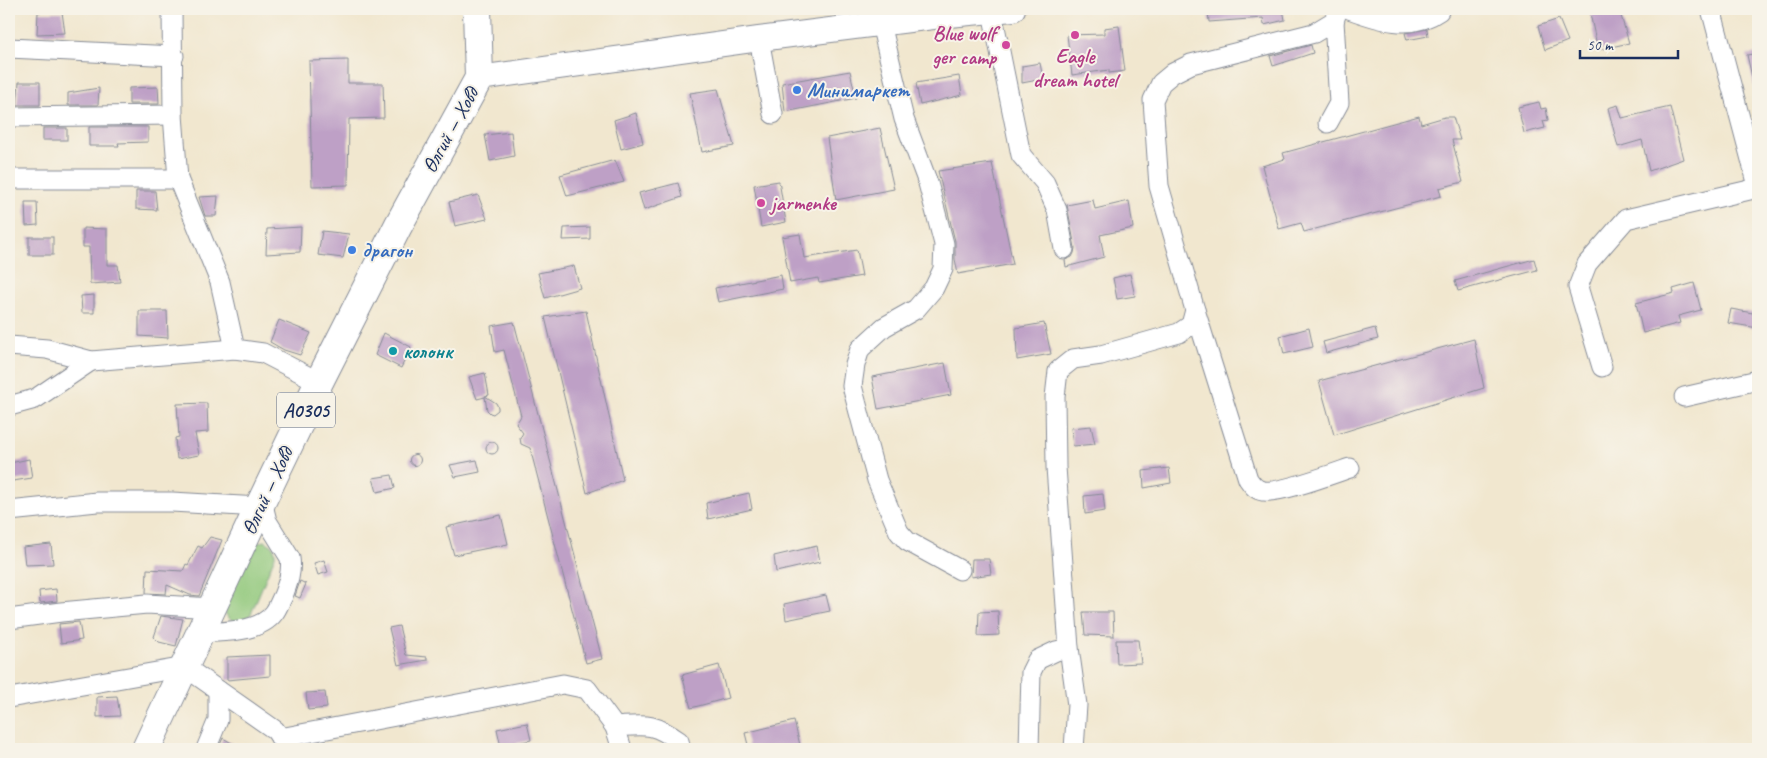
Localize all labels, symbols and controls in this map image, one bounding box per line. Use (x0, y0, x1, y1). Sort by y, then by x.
place label: Blue wolf ger camp (932, 20, 1001, 70)
scale bar (1580, 28, 1677, 60)
marker: Eagle dream hotel (1069, 29, 1081, 41)
text: 50 m (1587, 36, 1614, 55)
marker: Blue wolf ger camp (1000, 39, 1012, 51)
place label: Eagle dream hotel (1033, 43, 1121, 93)
place label: Минимаркет (807, 77, 911, 103)
street label: Өлгий — Ховд (416, 81, 485, 177)
marker: Минимаркет (791, 84, 803, 96)
place label: jarmenke (769, 190, 838, 216)
marker: jarmenke (755, 197, 767, 209)
place label: драгон (362, 237, 414, 263)
marker: драгон (346, 244, 358, 256)
place label: колонк (403, 338, 455, 364)
marker: колонк (387, 345, 399, 357)
road number: A0305 (277, 392, 335, 428)
street label: Өлгий — Ховд (235, 441, 300, 539)

